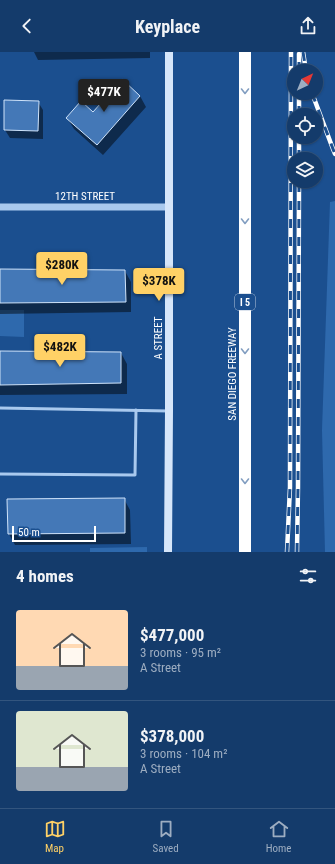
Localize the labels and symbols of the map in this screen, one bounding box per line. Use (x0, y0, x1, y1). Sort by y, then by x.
north arrow (287, 64, 323, 100)
pin: $477K (76, 79, 132, 113)
one-way arrow (241, 88, 249, 94)
street label: 12TH STREET (55, 190, 115, 203)
one-way arrow (241, 218, 249, 224)
pin: $280K (34, 252, 90, 286)
pin: $378K (131, 268, 187, 302)
road number: I 5 (235, 294, 255, 310)
street label: A STREET (152, 316, 165, 359)
street label: SAN DIEGO FREEWAY (226, 327, 239, 421)
pin: $482K (32, 334, 88, 368)
one-way arrow (241, 348, 249, 354)
one-way arrow (241, 478, 249, 484)
scale bar (12, 524, 96, 543)

